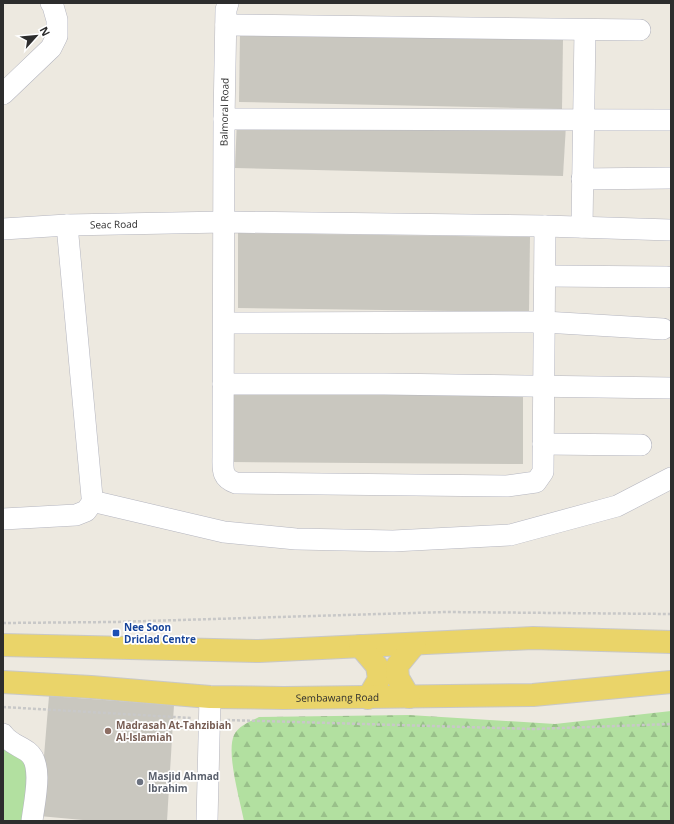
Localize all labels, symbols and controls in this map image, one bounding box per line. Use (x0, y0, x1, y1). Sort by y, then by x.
north arrow (16, 16, 56, 56)
text: N (37, 24, 54, 39)
street label: Balmoral Road (216, 78, 232, 146)
street label: Seac Road (90, 217, 138, 232)
place label: Nee Soon Driclad Centre (124, 620, 196, 646)
marker: Nee Soon Driclad Centre (111, 628, 121, 638)
street label: Sembawang Road (296, 690, 379, 705)
place label: Madrasah At-Tahzibiah Al-Islamiah (116, 718, 231, 744)
marker: Madrasah At-Tahzibiah Al-Islamiah (103, 726, 113, 736)
place label: Masjid Ahmad Ibrahim (148, 769, 219, 795)
marker: Masjid Ahmad Ibrahim (135, 777, 145, 787)

